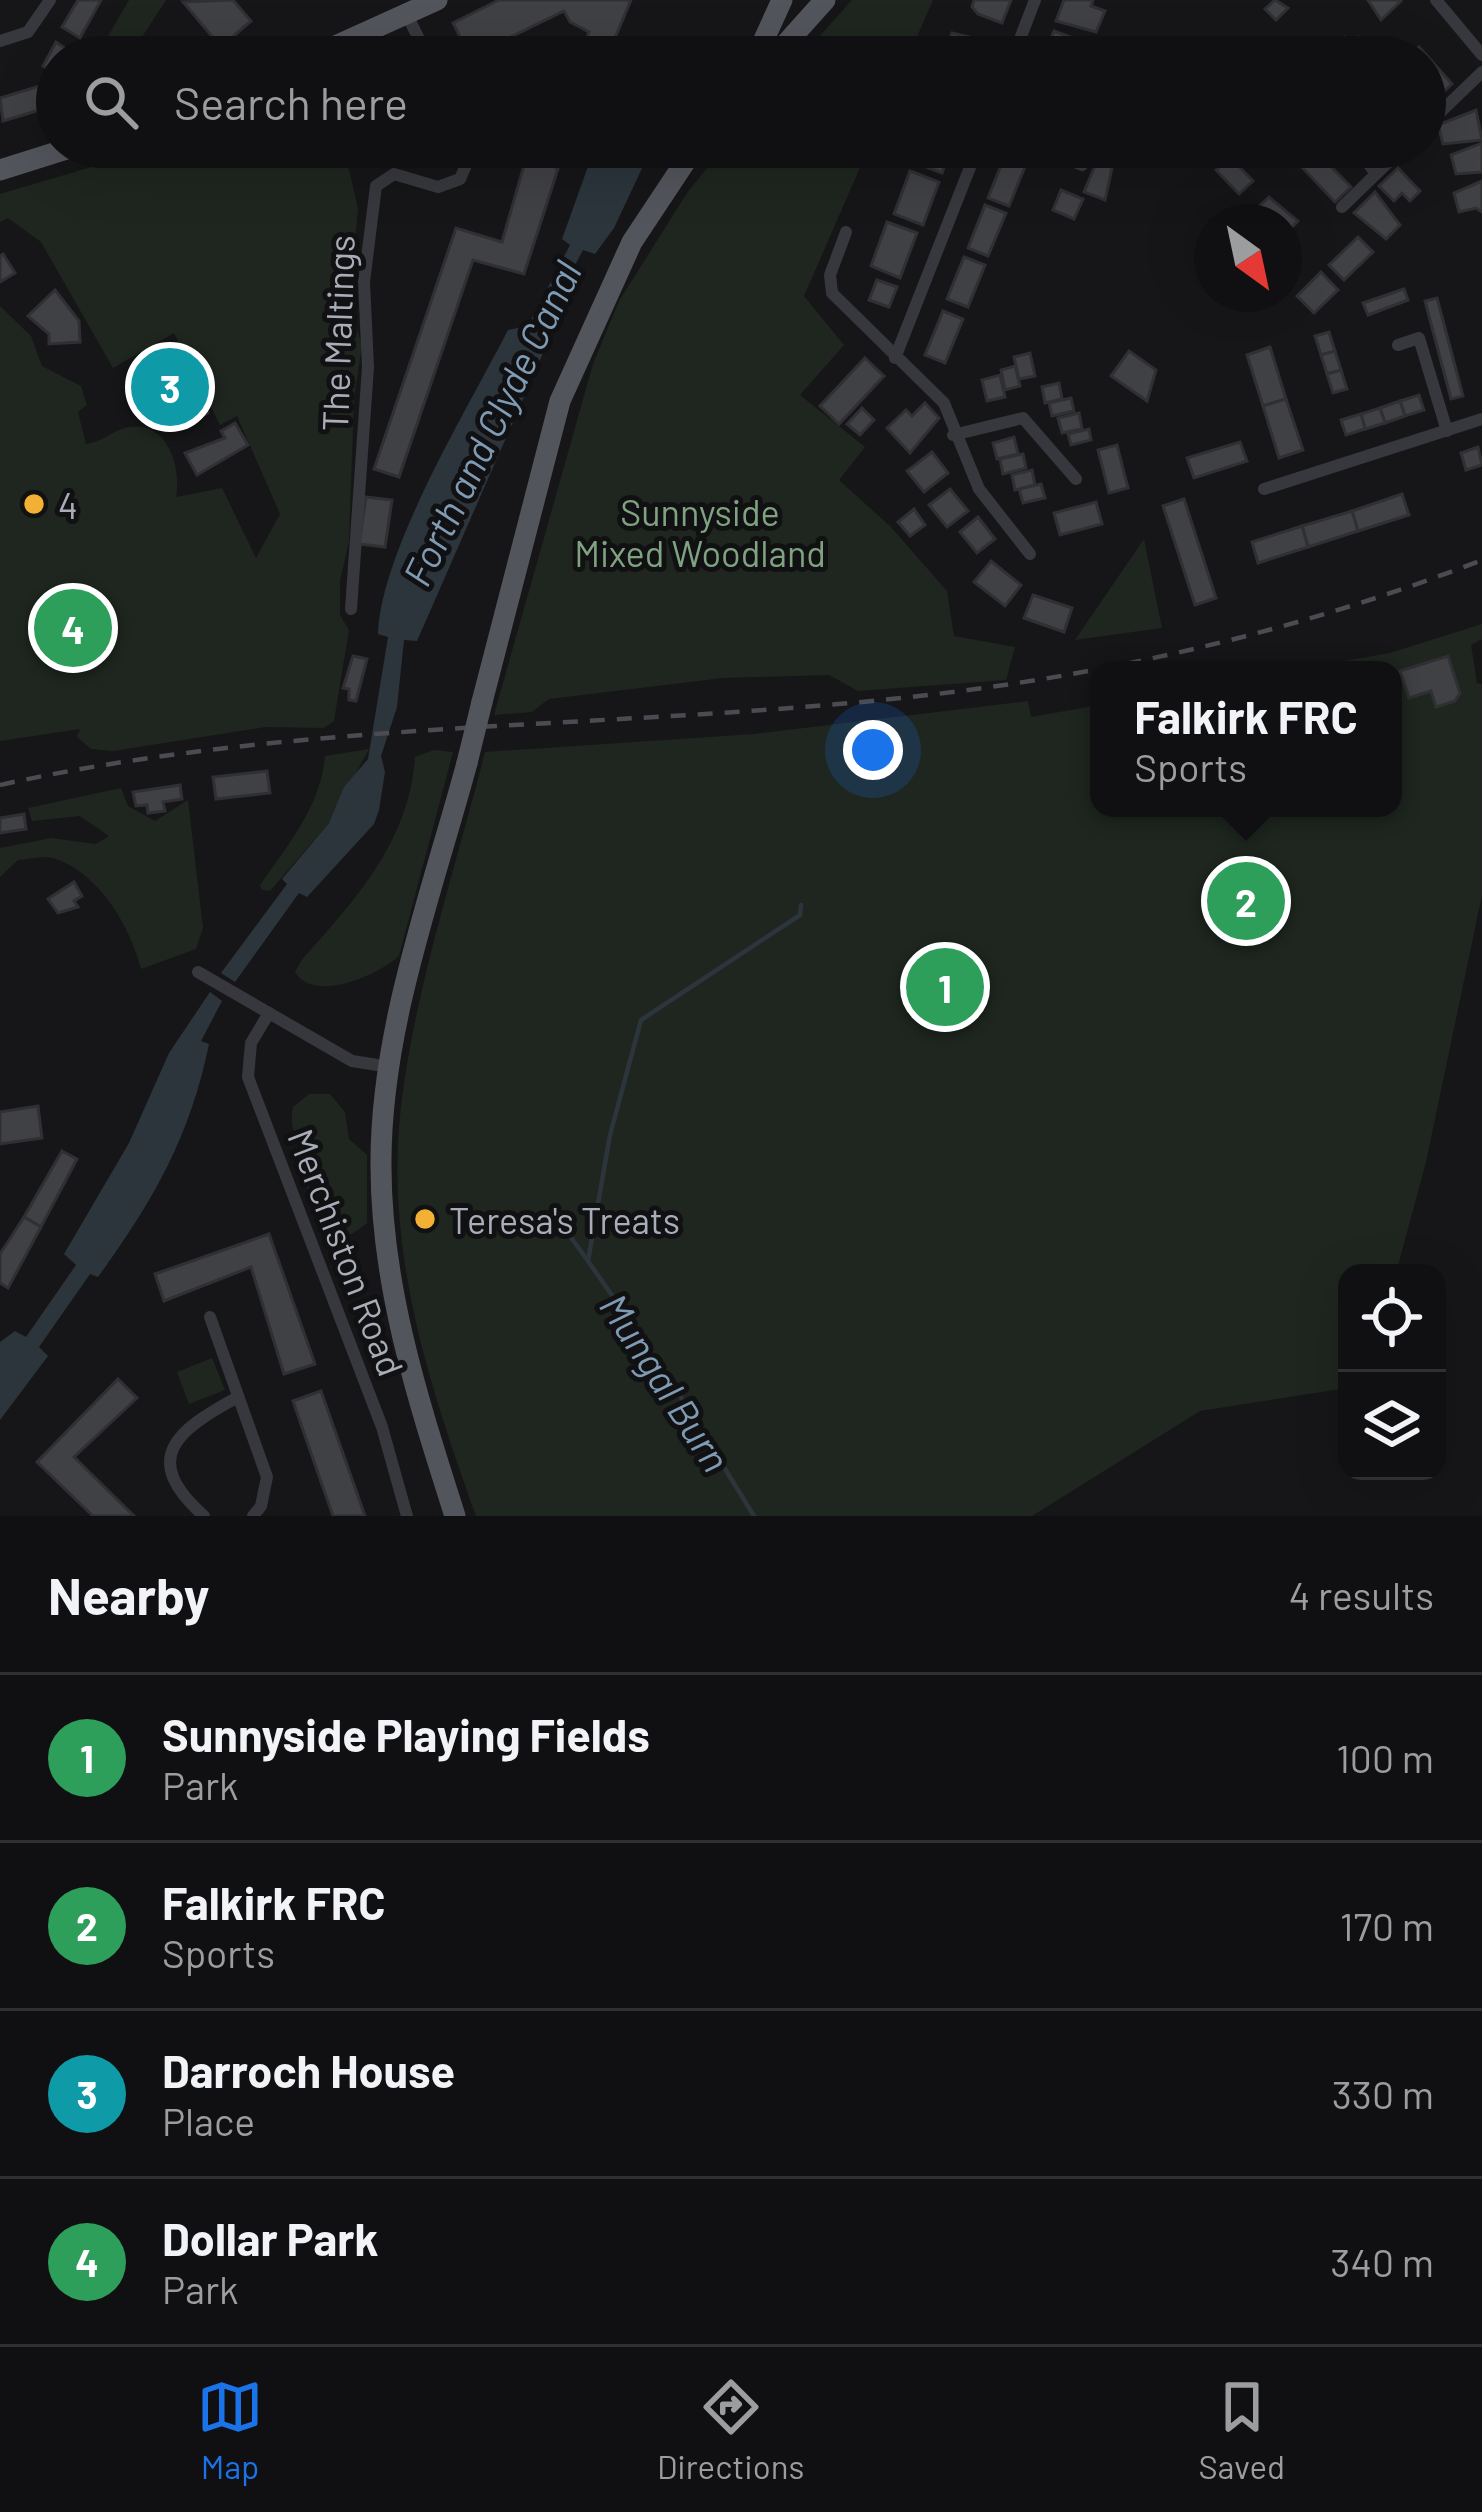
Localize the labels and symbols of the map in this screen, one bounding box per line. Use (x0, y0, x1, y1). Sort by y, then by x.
north arrow (1194, 204, 1302, 312)
street label: The Maltings (312, 234, 362, 432)
water label: Forth and Clyde Canal (392, 253, 590, 593)
pin: 3 (131, 342, 209, 432)
place label: 4 (58, 483, 78, 526)
park label: Sunnyside Mixed Woodland (574, 490, 826, 574)
marker: 4 (21, 491, 47, 517)
pin: 4 (34, 583, 112, 673)
your location (843, 720, 903, 780)
pin: 2 (1207, 856, 1285, 946)
pin: 1 (906, 942, 984, 1032)
street label: Merchiston Road (280, 1123, 414, 1381)
place label: Teresa's Treats (449, 1198, 680, 1241)
marker: Teresa's Treats (412, 1206, 438, 1232)
water label: Mungal Burn (591, 1284, 741, 1480)

